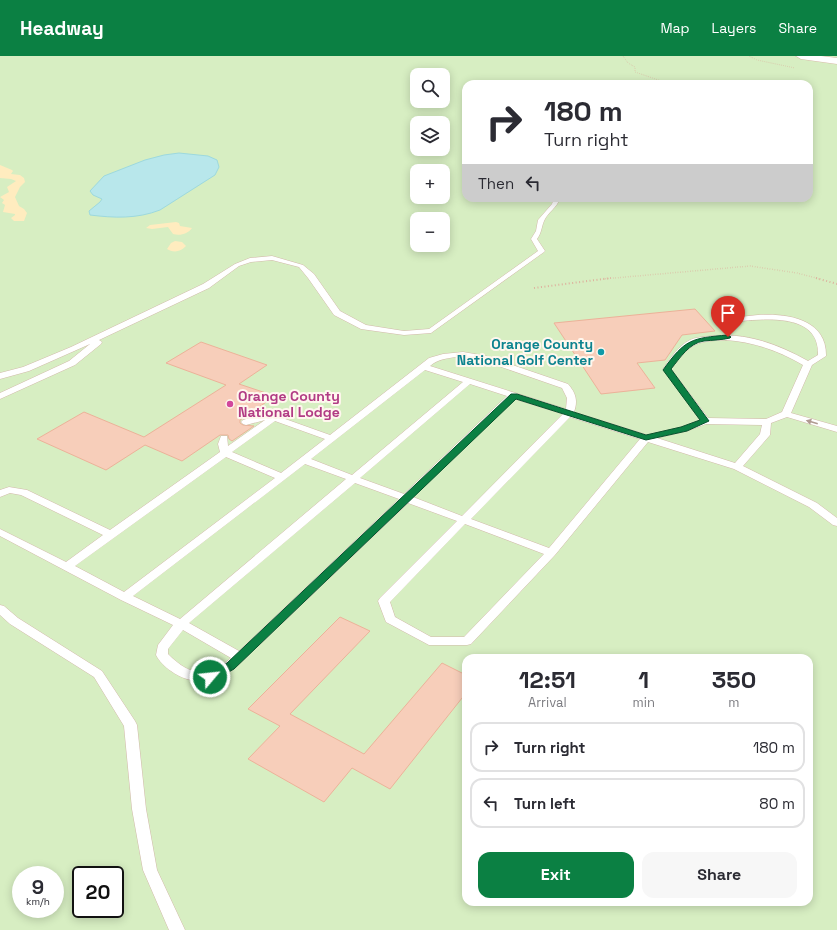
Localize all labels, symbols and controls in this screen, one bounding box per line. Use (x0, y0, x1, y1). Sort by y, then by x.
text: Headway (20, 16, 104, 41)
text: Map (660, 19, 690, 37)
text: Layers (712, 19, 756, 37)
text: Share (778, 19, 817, 37)
map controls (410, 68, 450, 252)
button: search (410, 68, 450, 108)
text: 180 m (544, 93, 623, 129)
icon: right (478, 96, 530, 148)
button: layers (410, 116, 450, 156)
text: Turn right (544, 128, 628, 151)
button: + (410, 164, 450, 204)
icon: left (522, 172, 544, 194)
text: Then (478, 174, 514, 193)
button: − (410, 212, 450, 252)
pin (711, 296, 745, 337)
icon: arrive (717, 302, 739, 324)
place label: Orange County National Golf Center (457, 335, 593, 369)
marker: Orange County National Golf Center (596, 347, 606, 357)
place label: Orange County National Lodge (238, 387, 340, 421)
marker: Orange County National Lodge (225, 399, 235, 409)
one-way arrow (805, 419, 817, 425)
position arrow (189, 656, 231, 698)
text: 12:51 (519, 664, 576, 695)
text: 1 (638, 664, 649, 695)
text: 350 (712, 664, 756, 695)
text: Arrival (528, 694, 567, 711)
text: min (633, 694, 655, 711)
text: m (728, 694, 740, 711)
icon: right (480, 736, 502, 758)
text: Turn right (514, 738, 585, 757)
text: 180 m (753, 738, 795, 757)
icon: left (480, 792, 502, 814)
text: Turn left (514, 794, 576, 813)
text: 80 m (759, 794, 795, 813)
button: Exit (478, 852, 634, 898)
button: Share (642, 852, 797, 898)
speed limit sign: 20 (72, 866, 124, 918)
text: 9 (32, 874, 44, 900)
text: km/h (26, 895, 50, 908)

